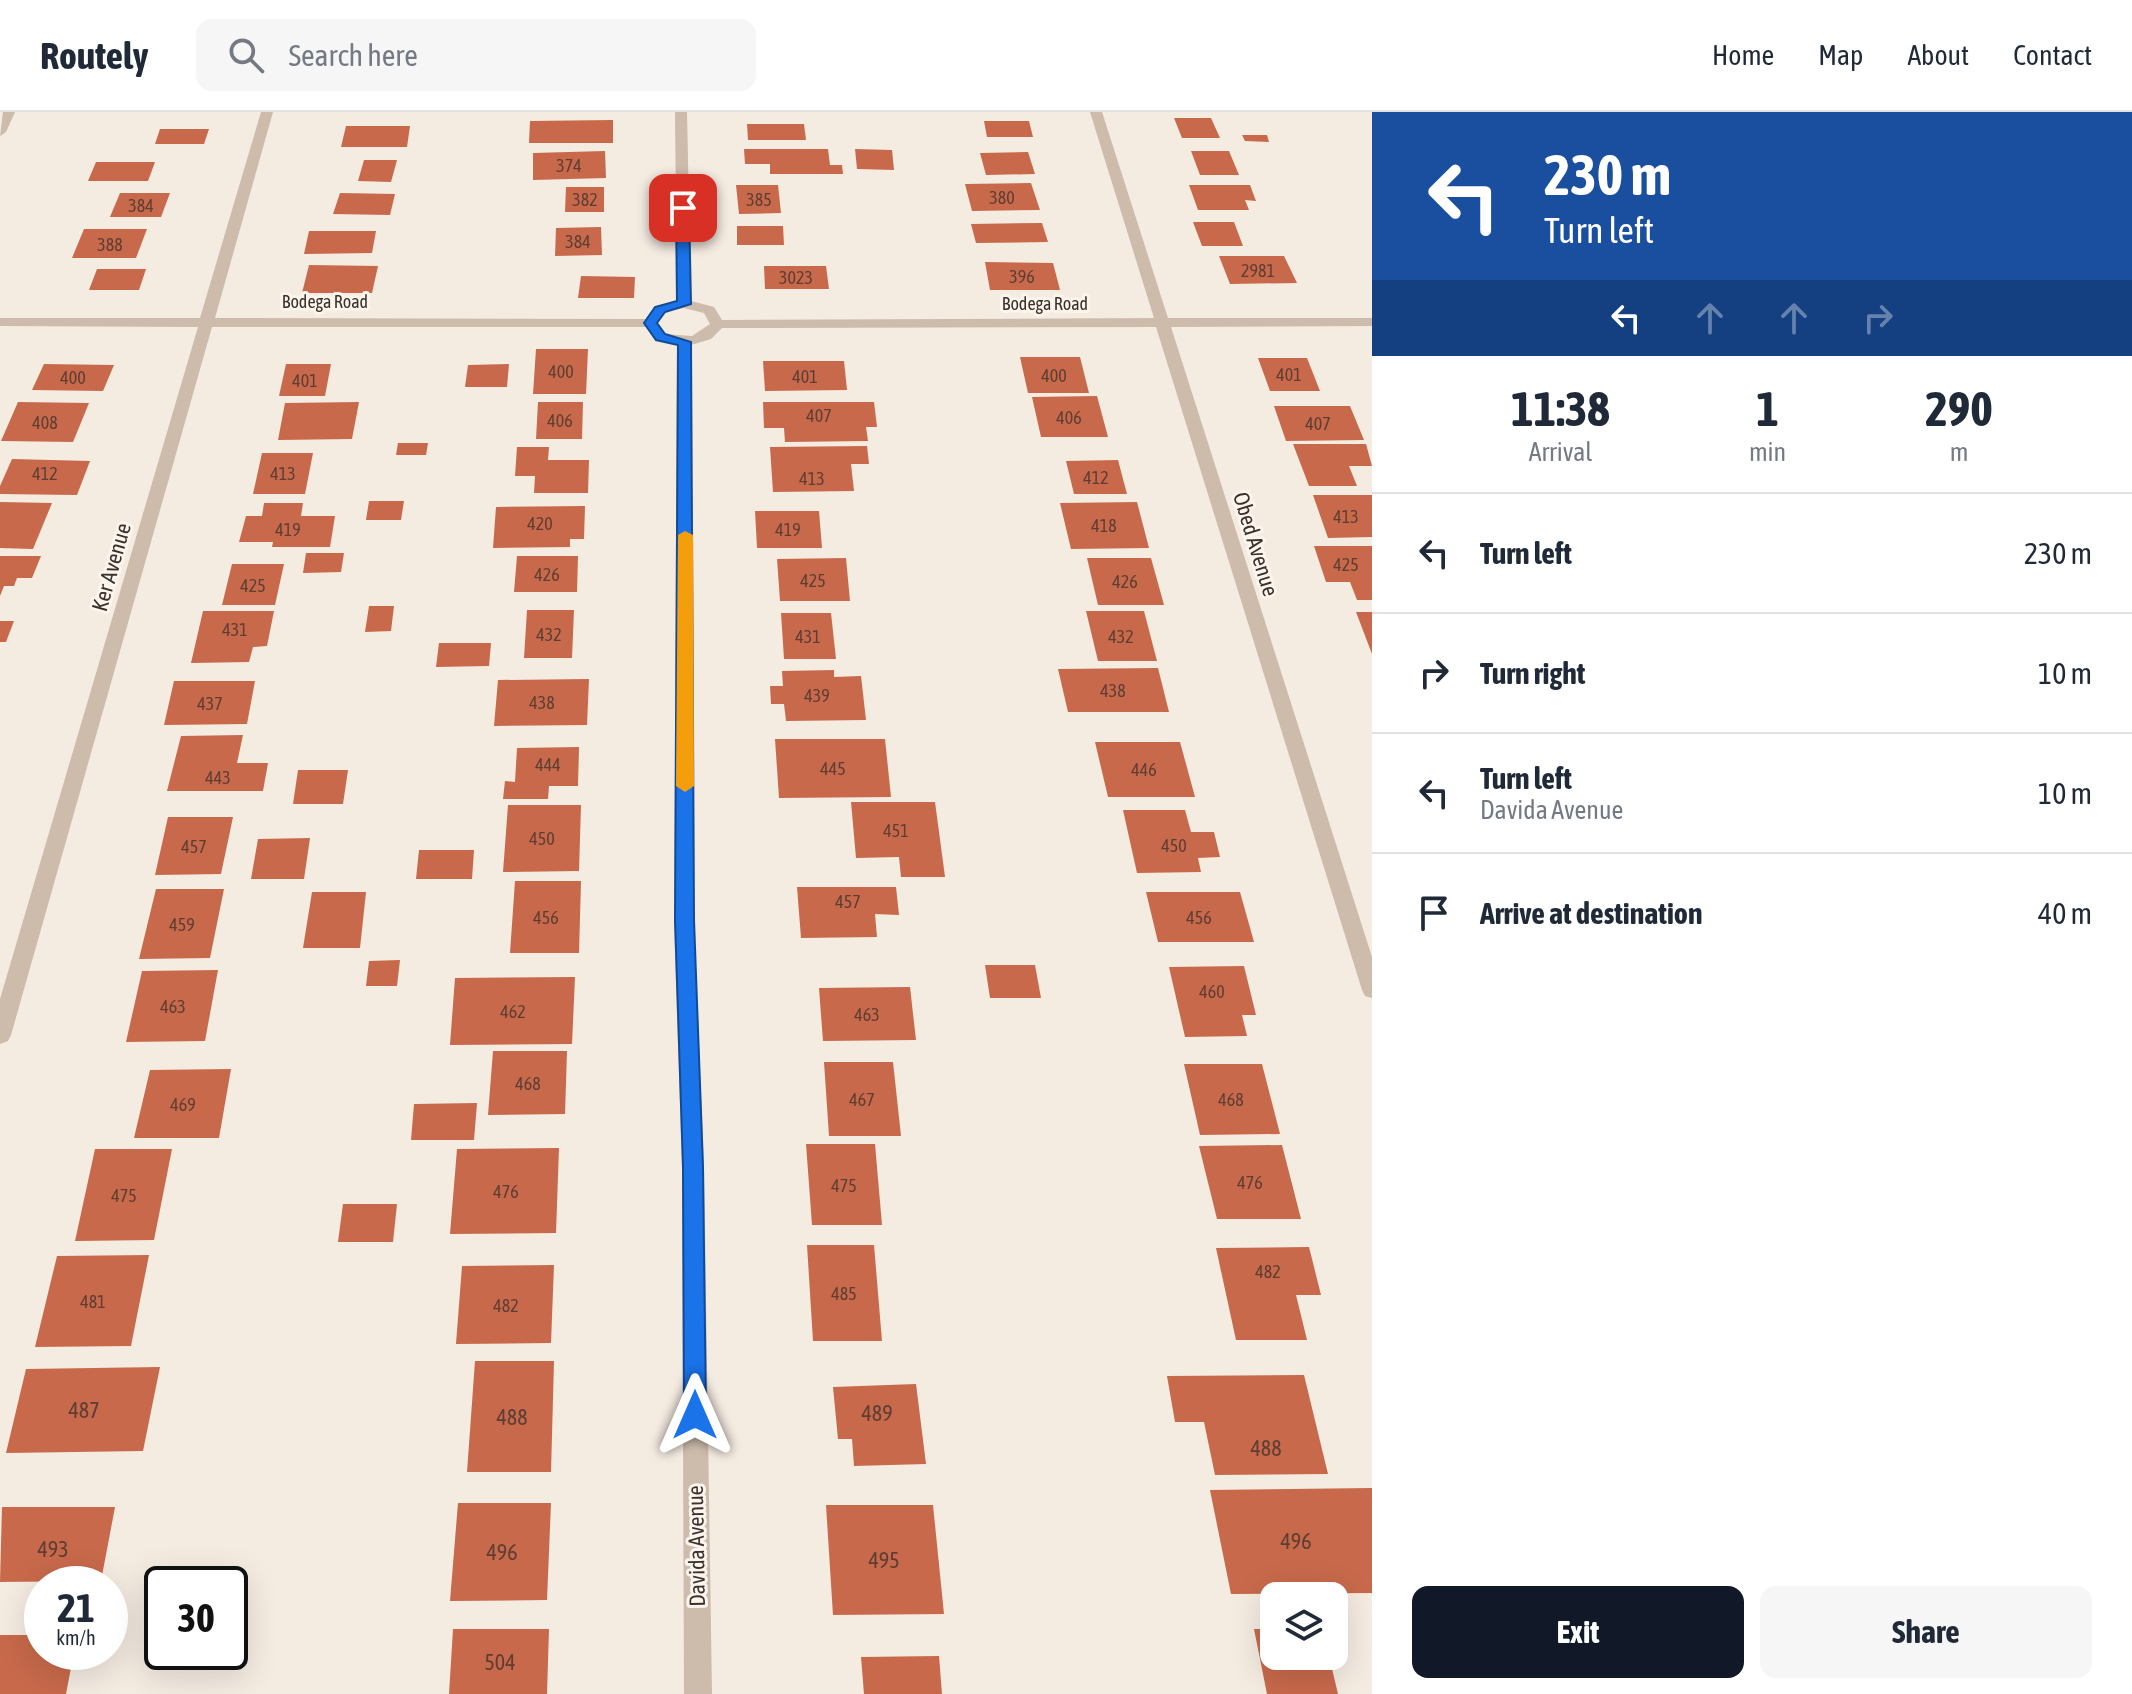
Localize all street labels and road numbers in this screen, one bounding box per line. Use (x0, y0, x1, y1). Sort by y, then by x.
street label: Bodega Road (282, 291, 368, 312)
street label: Bodega Road (1002, 293, 1088, 314)
street label: Obed Avenue (1228, 489, 1284, 599)
street label: Ker Avenue (86, 520, 136, 614)
street label: Davida Avenue (682, 1485, 710, 1607)

